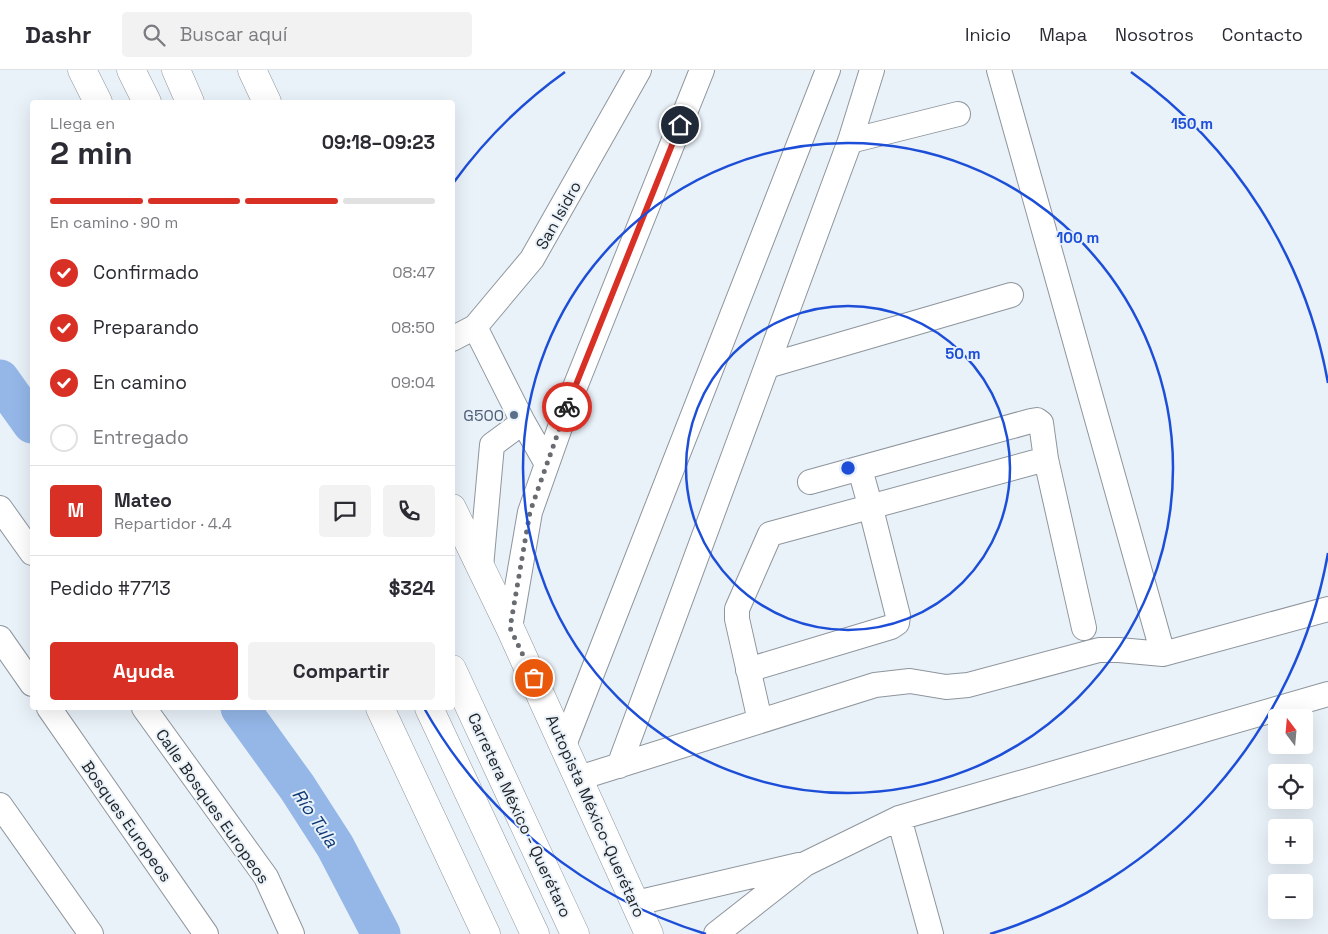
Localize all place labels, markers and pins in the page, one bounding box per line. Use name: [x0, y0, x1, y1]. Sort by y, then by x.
pin: [659, 104, 701, 146]
place label: G500: [463, 405, 504, 426]
marker: G500: [508, 409, 520, 421]
centre of rings: [839, 459, 857, 477]
pin: [513, 657, 555, 699]

